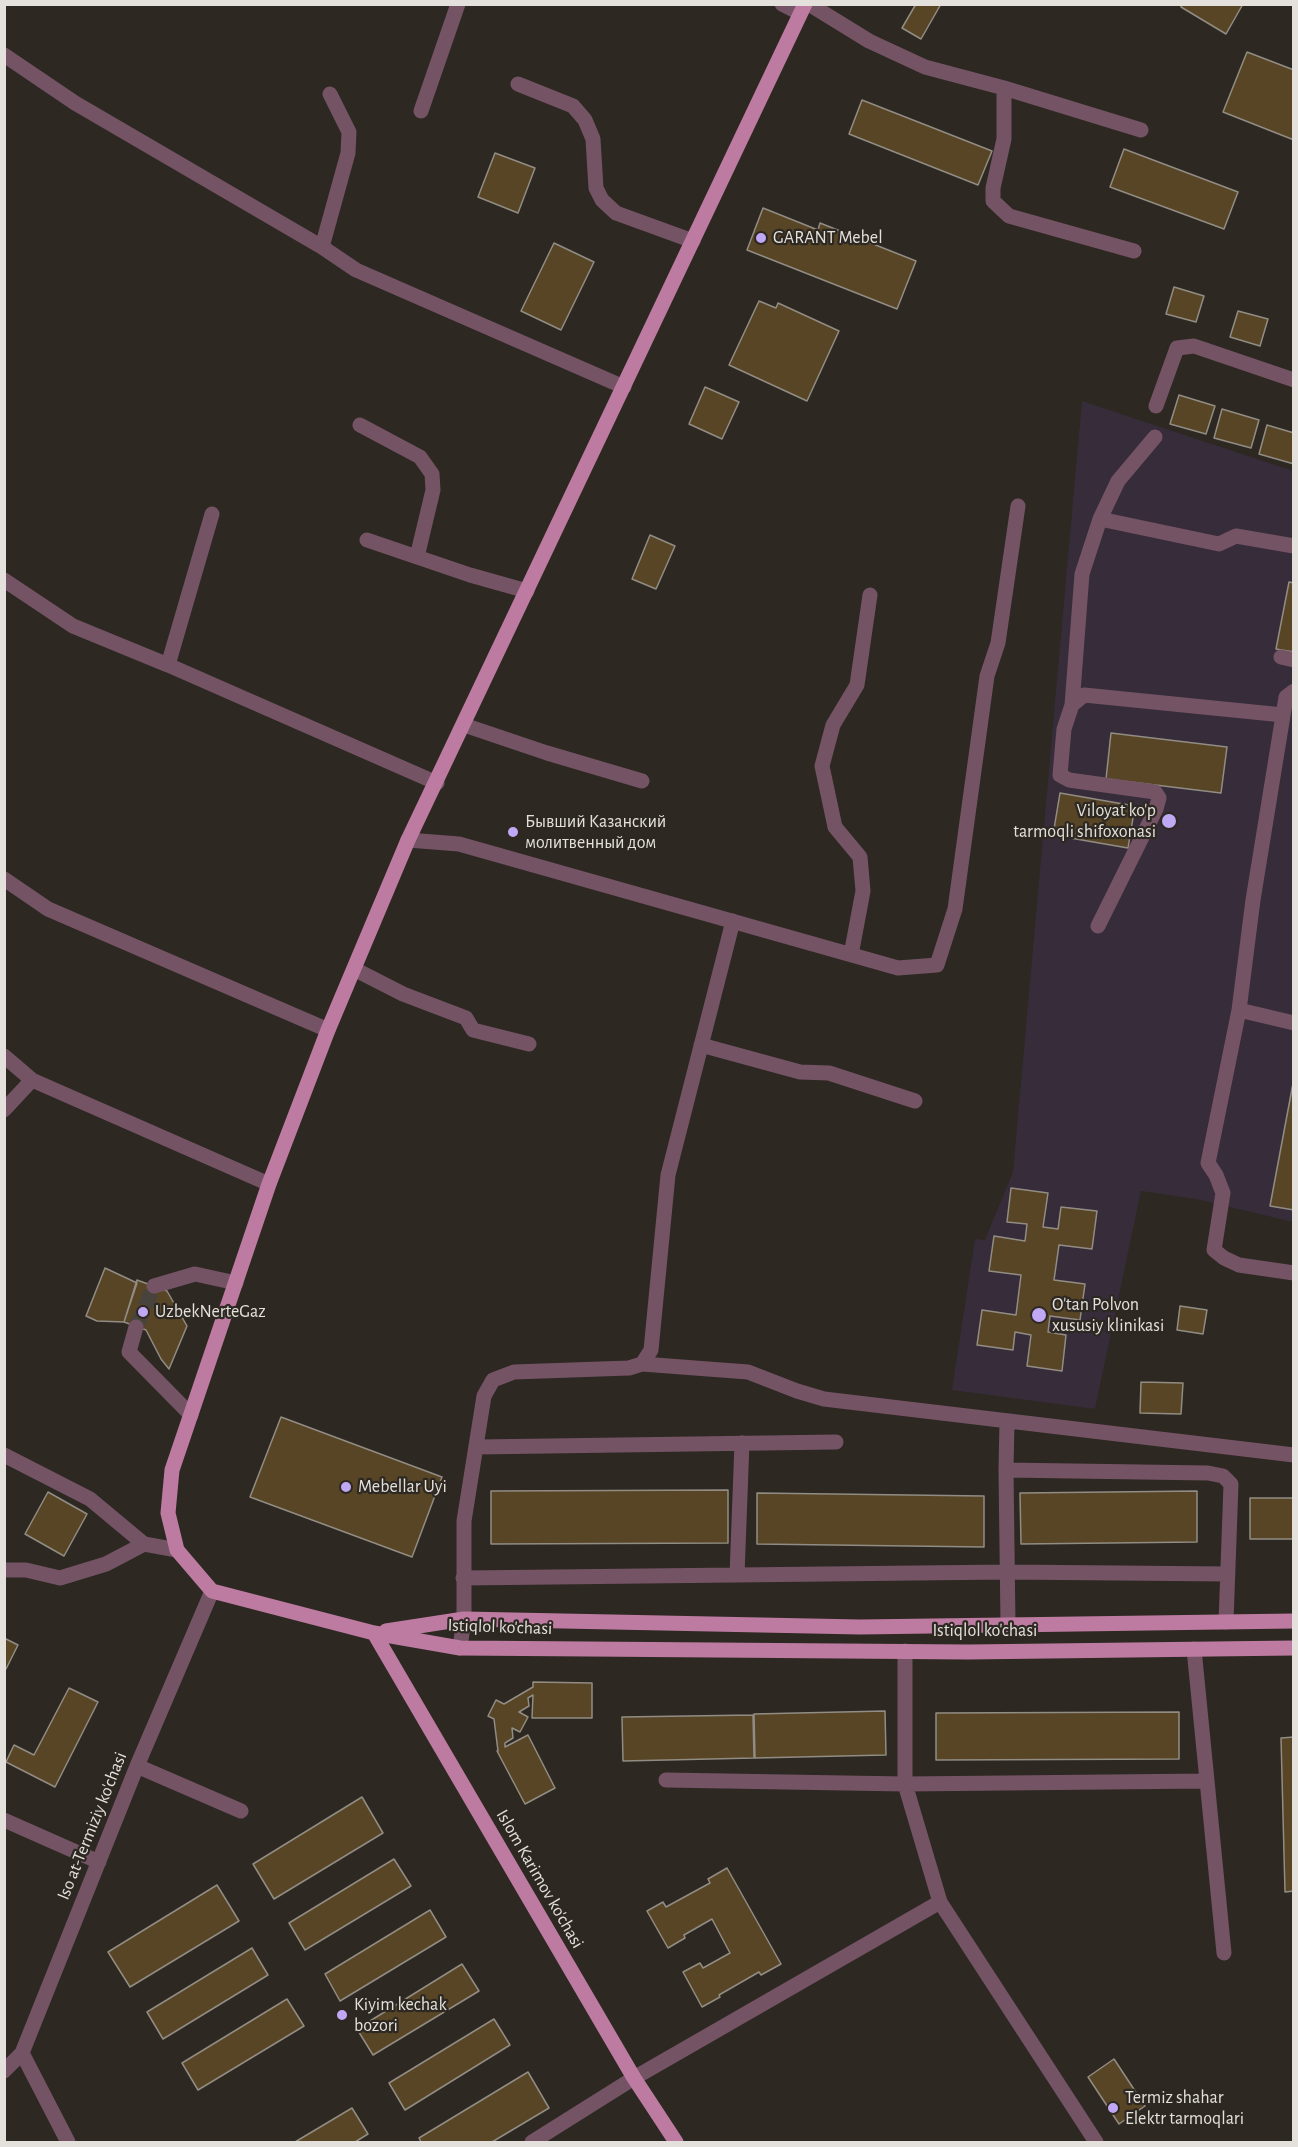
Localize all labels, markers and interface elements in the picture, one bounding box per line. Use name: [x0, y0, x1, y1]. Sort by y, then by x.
place label: GARANT Mebel: [773, 227, 883, 249]
marker: GARANT Mebel: [754, 231, 768, 245]
place label: Viloyat ko'p tarmoqli shifoxonasi: [1013, 800, 1156, 842]
place label: Бывший Казанский молитвенный дом: [525, 811, 666, 854]
marker: Viloyat ko'p tarmoqli shifoxonasi: [1160, 812, 1178, 830]
marker: Бывший Казанский молитвенный дом: [506, 825, 520, 839]
place label: O'tan Polvon xususiy klinikasi: [1052, 1294, 1164, 1336]
place label: UzbekNerteGaz: [155, 1301, 266, 1323]
marker: UzbekNerteGaz: [136, 1305, 150, 1319]
marker: O'tan Polvon xususiy klinikasi: [1030, 1306, 1048, 1324]
place label: Mebellar Uyi: [358, 1476, 447, 1498]
marker: Mebellar Uyi: [339, 1480, 353, 1494]
street label: Istiqlol ko'chasi: [447, 1614, 553, 1640]
street label: Istiqlol ko'chasi: [933, 1620, 1037, 1642]
street label: Iso at-Termiziy ko'chasi: [52, 1749, 132, 1903]
street label: Islom Karimov ko'chasi: [491, 1806, 589, 1952]
place label: Kiyim kechak bozori: [354, 1994, 447, 2036]
marker: Kiyim kechak bozori: [335, 2008, 349, 2022]
place label: Termiz shahar Elektr tarmoqlari: [1125, 2087, 1244, 2130]
marker: Termiz shahar Elektr tarmoqlari: [1106, 2101, 1120, 2115]

